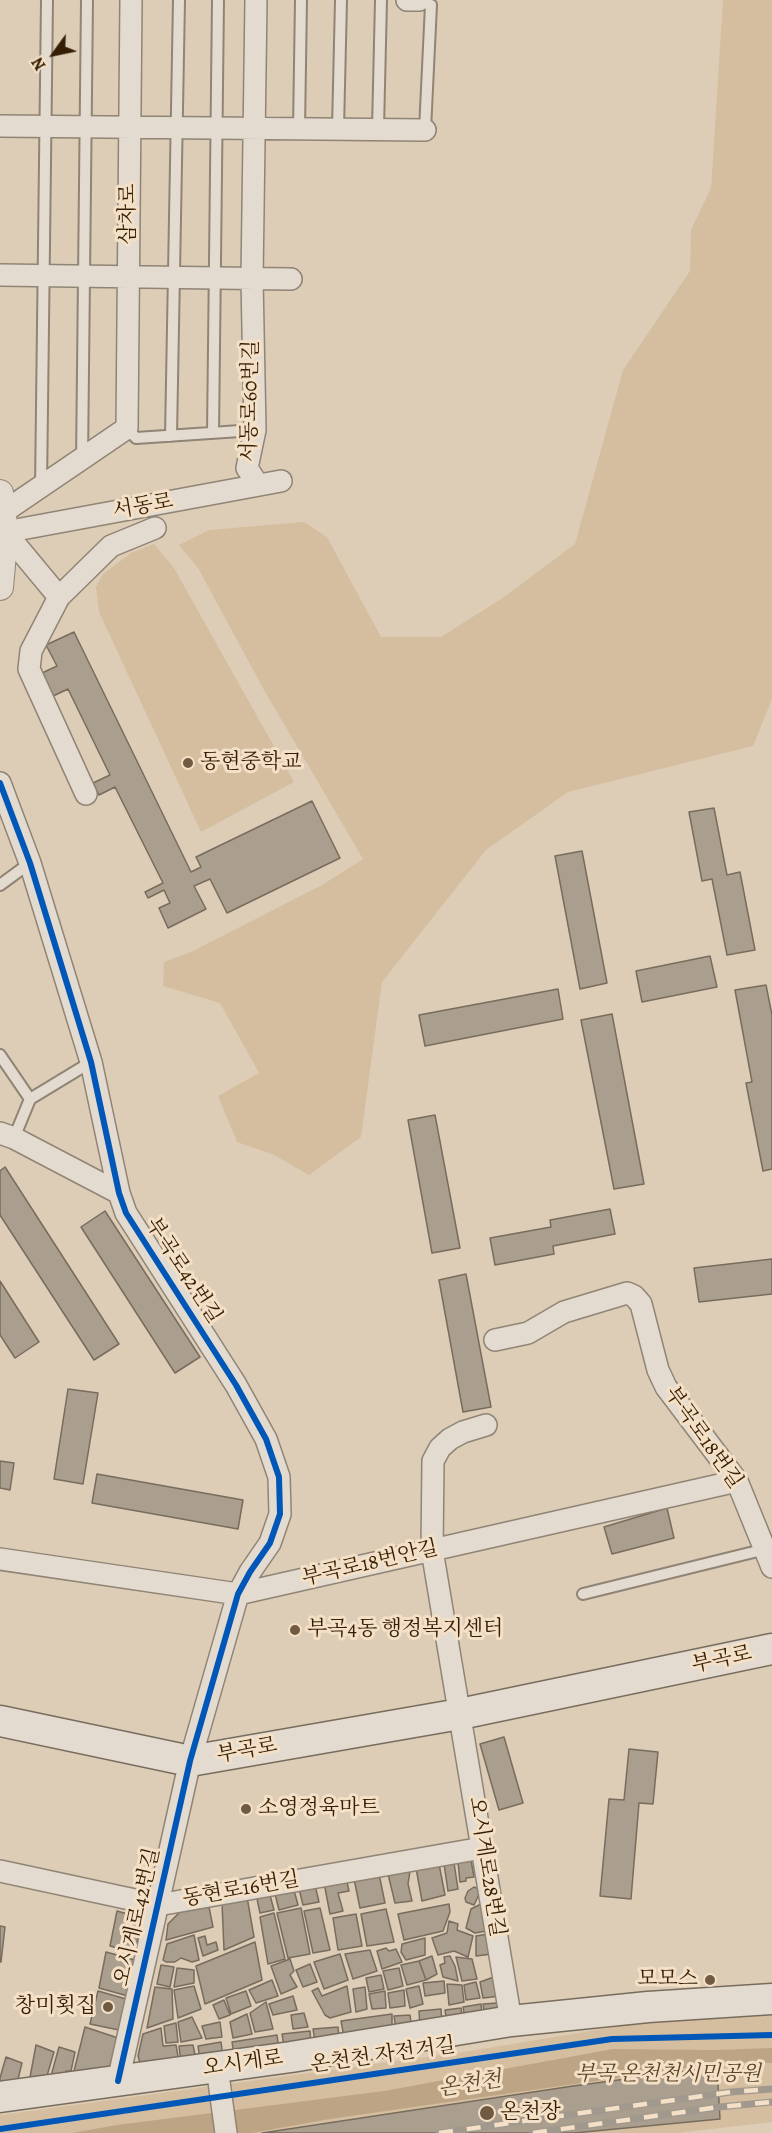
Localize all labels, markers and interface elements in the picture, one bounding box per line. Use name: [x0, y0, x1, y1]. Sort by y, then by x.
north arrow: [24, 24, 84, 84]
text: N: [27, 53, 51, 75]
street label: 삼차로: [116, 184, 142, 244]
street label: 서동로60번길: [237, 340, 265, 462]
street label: 서동로: [111, 489, 175, 525]
place label: 동현중학교: [200, 750, 301, 776]
marker: 동현중학교: [181, 756, 195, 770]
street label: 부곡로42번길: [140, 1213, 226, 1329]
street label: 부곡로18번길: [659, 1382, 747, 1494]
street label: 부곡로18번안길: [299, 1536, 441, 1592]
place label: 부곡4동 행정복지센터: [307, 1617, 503, 1643]
marker: 부곡4동 행정복지센터: [288, 1623, 302, 1637]
street label: 부곡로: [690, 1641, 754, 1679]
street label: 부곡로: [215, 1733, 279, 1769]
street label: 오시게로28번길: [462, 1795, 510, 1939]
place label: 소영정육마트: [258, 1796, 380, 1822]
marker: 소영정육마트: [239, 1802, 253, 1816]
street label: 오시게로42번길: [110, 1845, 166, 1989]
street label: 동현로16번길: [181, 1867, 301, 1913]
place label: 모모스: [637, 1967, 698, 1993]
marker: 모모스: [703, 1973, 717, 1987]
place label: 창미횟집: [15, 1994, 96, 2020]
marker: 창미횟집: [101, 2000, 115, 2014]
street label: 온천천 자전거길: [309, 2033, 457, 2079]
street label: 오시게로: [201, 2046, 285, 2082]
park label: 부곡 온천천시민공원: [575, 2062, 761, 2088]
water label: 온천천: [436, 2067, 504, 2103]
place label: 온천장: [500, 2100, 561, 2126]
marker: 온천장: [478, 2104, 496, 2122]

